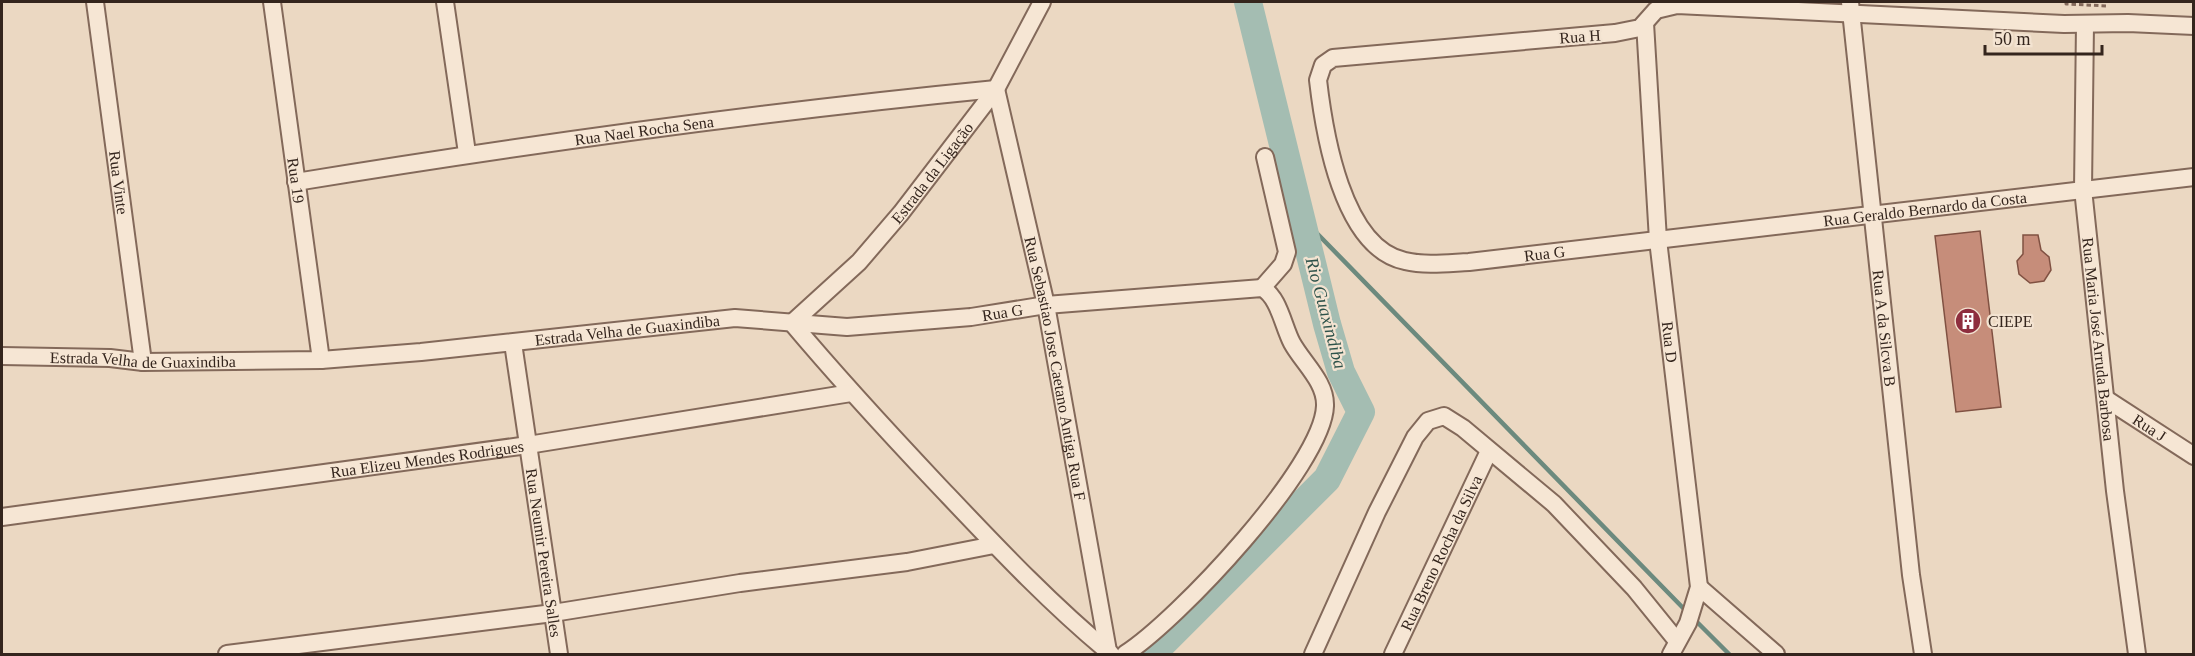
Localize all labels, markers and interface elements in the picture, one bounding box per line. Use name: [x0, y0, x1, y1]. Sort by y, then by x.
scale bar: [1985, 18, 2102, 56]
street label: Rua H: [1559, 27, 1602, 46]
text: 50 m: [1994, 29, 2031, 49]
street label: Rua Nael Rocha Sena: [574, 113, 715, 148]
street label: Estrada da Ligação: [888, 119, 976, 227]
street label: Rua Vinte: [106, 150, 131, 215]
street label: Rua 19: [284, 157, 307, 204]
street label: Rua Geraldo Bernardo da Costa: [1823, 189, 2028, 229]
street label: Rua Sebastiao Jose Caetano Antiga Rua F: [1021, 235, 1089, 502]
street label: Rua Maria José Arruda Barbosa: [2079, 237, 2118, 442]
street label: Rua G: [1523, 243, 1567, 264]
water label: Rio Guaxindiba: [1301, 254, 1350, 371]
street label: Rua A da Silcva B: [1870, 269, 1899, 387]
street label: Rua G: [981, 301, 1025, 324]
building icon: CIEPE: [1953, 306, 1983, 336]
street label: Estrada Velha de Guaxindiba: [534, 312, 721, 349]
place label: CIEPE: [1988, 313, 2032, 330]
street label: Rua D: [1659, 320, 1680, 363]
street label: Estrada Velha de Guaxindiba: [50, 349, 236, 371]
street label: Rua J: [2130, 411, 2169, 445]
street label: Rua Elizeu Mendes Rodrigues: [329, 438, 525, 481]
street label: Rua Neumir Pereira Salles: [523, 467, 564, 638]
street label: Rua Breno Rocha da Silva: [1397, 473, 1485, 633]

